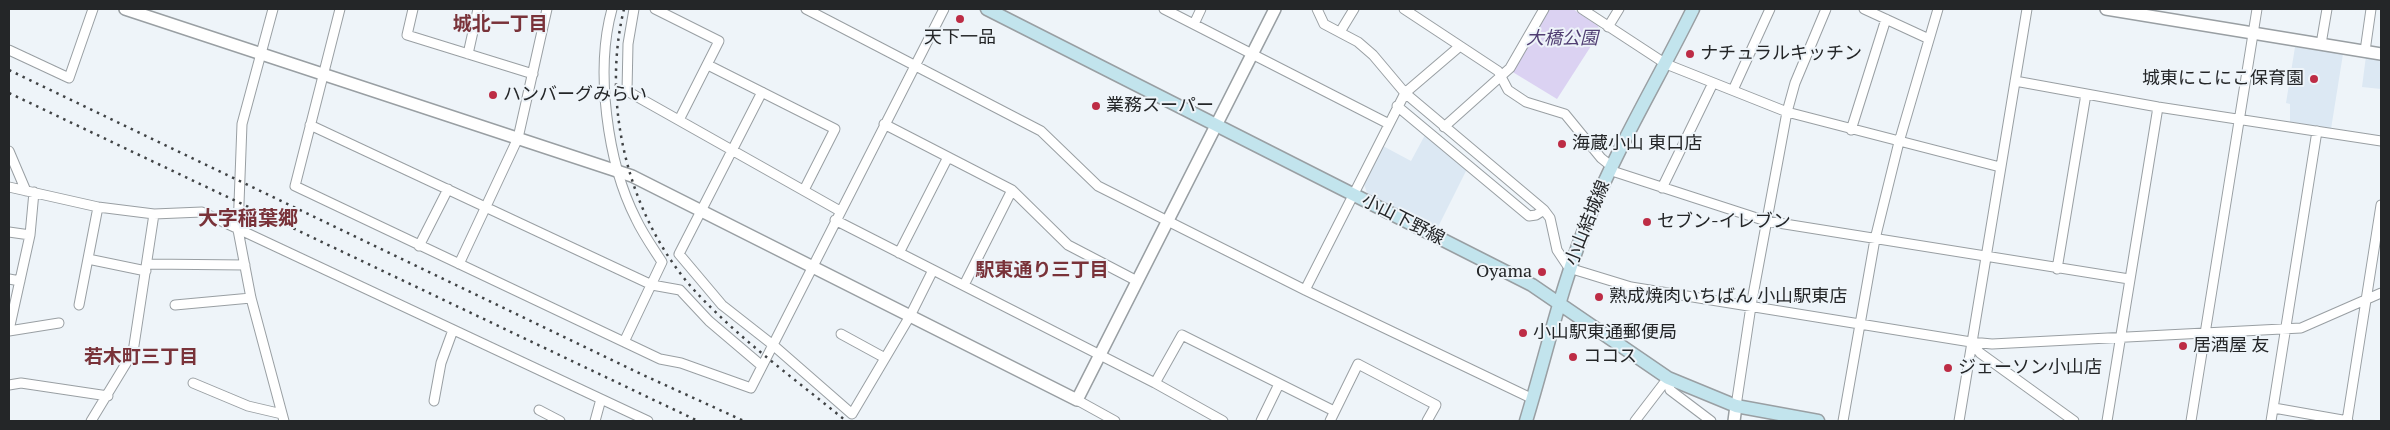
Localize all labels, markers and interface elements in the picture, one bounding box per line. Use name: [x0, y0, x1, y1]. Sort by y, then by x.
marker: 天下一品: [954, 13, 966, 25]
district label: 城北一丁目: [453, 14, 547, 36]
place label: 天下一品: [924, 27, 996, 49]
park label: 大橋公園: [1526, 28, 1598, 50]
place label: ナチュラルキッチン: [1700, 43, 1862, 65]
marker: ナチュラルキッチン: [1684, 48, 1696, 60]
place label: 城東にこにこ保育園: [2142, 68, 2304, 90]
marker: 城東にこにこ保育園: [2308, 73, 2320, 85]
place label: ハンバーグみらい: [503, 84, 647, 106]
marker: ハンバーグみらい: [487, 89, 499, 101]
place label: 業務スーパー: [1106, 95, 1214, 117]
marker: 業務スーパー: [1090, 100, 1102, 112]
place label: 海蔵小山 東口店: [1572, 133, 1702, 155]
marker: 海蔵小山 東口店: [1556, 138, 1568, 150]
street label: 小山結城線: [1561, 177, 1615, 269]
street label: 小山下野線: [1358, 190, 1448, 250]
district label: 大字稲葉郷: [198, 207, 298, 231]
place label: セブン-イレブン: [1657, 211, 1791, 233]
marker: セブン-イレブン: [1641, 216, 1653, 228]
district label: 駅東通り三丁目: [976, 260, 1108, 282]
place label: Oyama: [1476, 261, 1532, 283]
marker: Oyama: [1536, 266, 1548, 278]
place label: 熟成焼肉いちばん 小山駅東店: [1609, 286, 1847, 308]
marker: 熟成焼肉いちばん 小山駅東店: [1593, 291, 1605, 303]
place label: 小山駅東通郵便局: [1533, 322, 1677, 344]
marker: 小山駅東通郵便局: [1517, 327, 1529, 339]
place label: 居酒屋 友: [2193, 335, 2269, 357]
marker: 居酒屋 友: [2177, 340, 2189, 352]
place label: ココス: [1583, 346, 1637, 368]
district label: 若木町三丁目: [84, 347, 198, 369]
marker: ココス: [1567, 351, 1579, 363]
place label: ジェーソン小山店: [1958, 357, 2102, 379]
marker: ジェーソン小山店: [1942, 362, 1954, 374]

